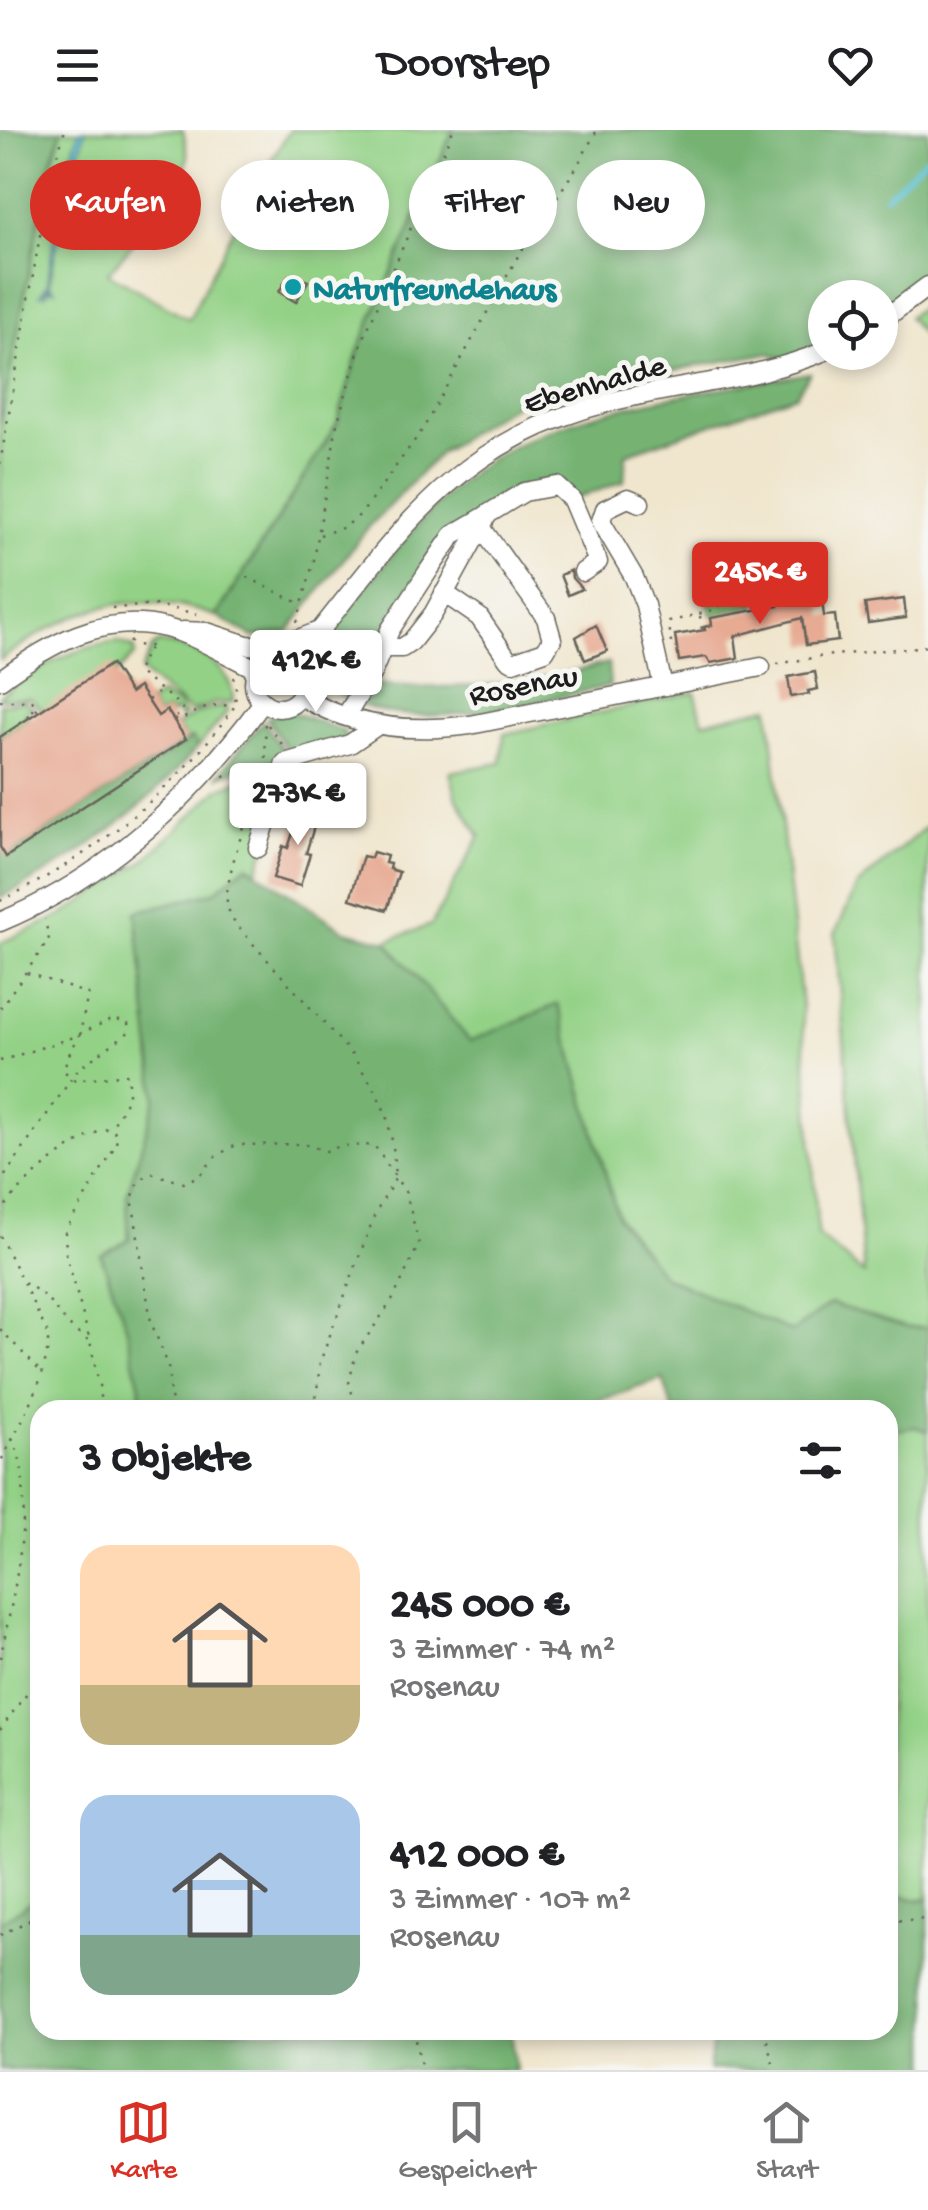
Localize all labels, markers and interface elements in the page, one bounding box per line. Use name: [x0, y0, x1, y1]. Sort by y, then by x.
icon: menu: [50, 38, 105, 93]
icon: heart: [823, 38, 878, 93]
text: Doorstep: [378, 39, 550, 92]
chip: Kaufen: [30, 160, 201, 250]
chip: Mieten: [221, 160, 389, 250]
chip: Filter: [409, 160, 557, 250]
chip: Neu: [577, 160, 705, 250]
place label: Naturfreundehaus: [313, 273, 558, 311]
marker: Naturfreundehaus: [282, 276, 304, 298]
map controls: [808, 280, 898, 370]
button: locate: [808, 280, 898, 370]
street label: Ebenhalde: [520, 348, 671, 425]
pin: 245K €: [679, 542, 841, 627]
text: 245K €: [714, 555, 806, 593]
pin: 412K €: [235, 630, 397, 715]
text: 412K €: [272, 643, 360, 681]
street label: Rosenau: [467, 659, 581, 717]
pin: 273K €: [217, 763, 379, 848]
text: 273K €: [251, 776, 345, 814]
icon: filters: [793, 1433, 848, 1488]
text: 3 Objekte: [80, 1436, 251, 1485]
text: 245 000 €: [390, 1583, 569, 1632]
icon: home: [160, 1585, 280, 1705]
text: 3 Zimmer · 74 m²: [390, 1632, 615, 1670]
text: Rosenau: [390, 1670, 500, 1708]
text: 412 000 €: [390, 1833, 564, 1882]
icon: home: [160, 1835, 280, 1955]
text: 3 Zimmer · 107 m²: [390, 1882, 631, 1920]
text: Rosenau: [390, 1920, 500, 1958]
tab: Karte: [110, 2095, 177, 2188]
tab: Gespeichert: [398, 2095, 535, 2188]
tab: Start: [756, 2095, 818, 2188]

